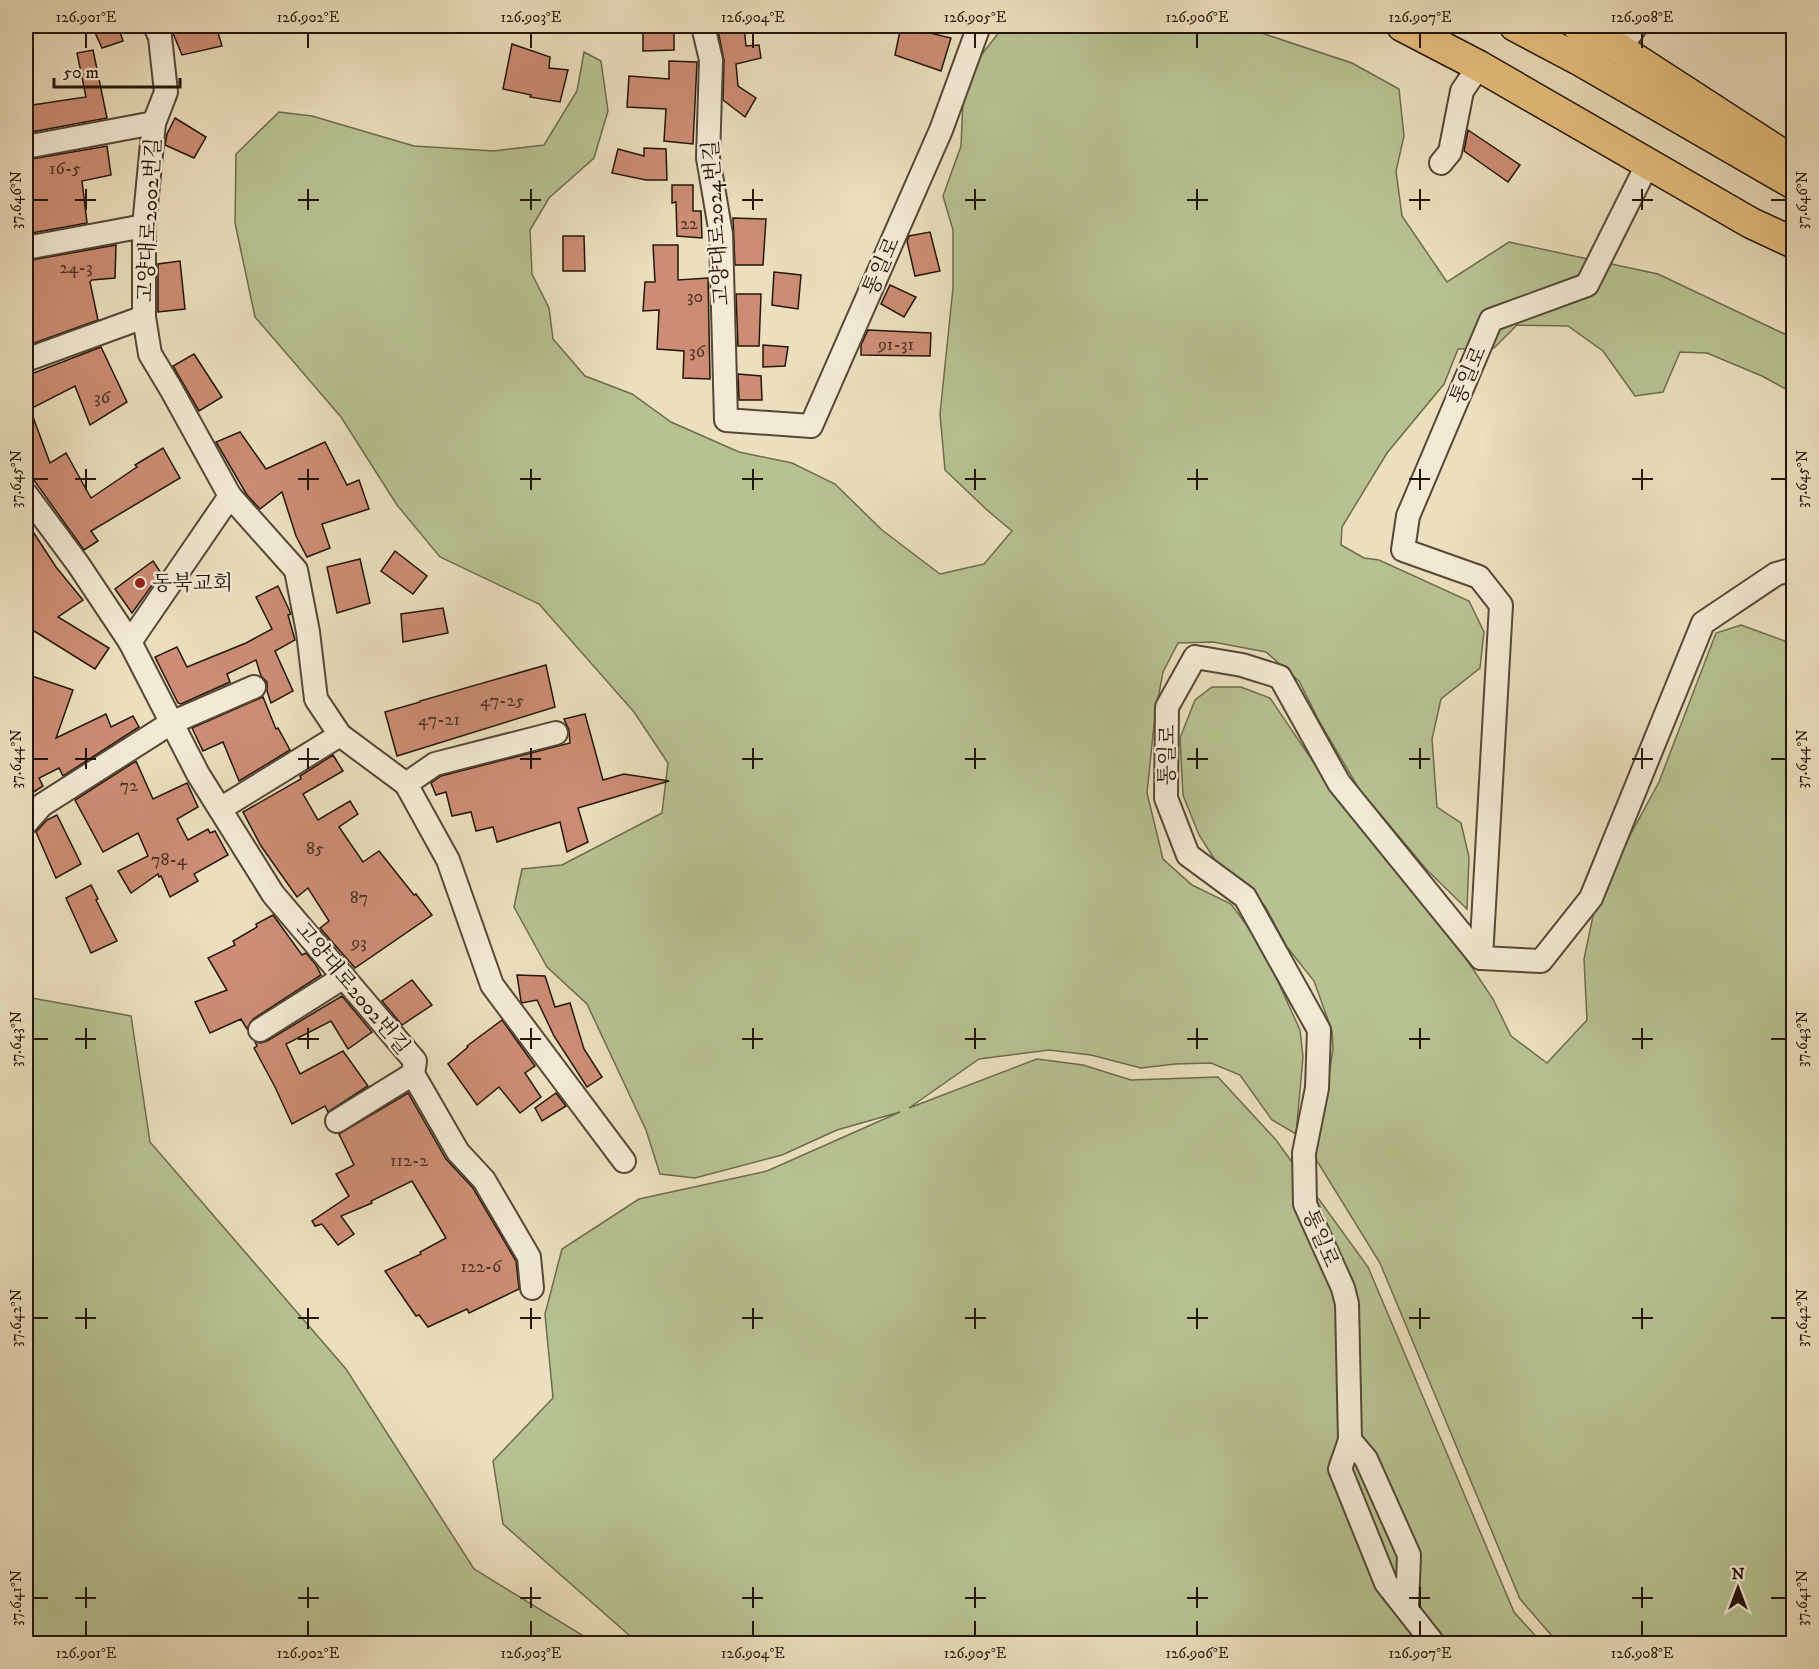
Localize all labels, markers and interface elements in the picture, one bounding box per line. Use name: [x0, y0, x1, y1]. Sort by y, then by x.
text: 126.901°E: [56, 8, 117, 27]
text: 126.902°E: [277, 8, 340, 27]
text: 126.903°E: [501, 8, 562, 27]
text: 126.904°E: [721, 8, 785, 27]
text: 126.905°E: [944, 8, 1007, 27]
text: 126.906°E: [1165, 8, 1229, 27]
text: 126.907°E: [1388, 8, 1452, 27]
text: 126.908°E: [1611, 8, 1674, 27]
scale bar: [54, 51, 180, 89]
text: 50 m: [63, 62, 99, 84]
street label: 고양대로2002번길: [133, 137, 167, 303]
street label: 고양대로2024번길: [698, 139, 736, 307]
house number: 16-5: [49, 158, 81, 180]
text: 37.646°N: [7, 171, 26, 229]
text: 37.646°N: [1793, 171, 1812, 229]
house number: 22: [680, 213, 698, 235]
street label: 통일로: [858, 233, 906, 299]
house number: 24-3: [59, 257, 93, 279]
house number: 30: [687, 286, 703, 308]
house number: 91-31: [877, 334, 914, 356]
house number: 36: [689, 341, 706, 363]
street label: 통일로: [1445, 342, 1493, 408]
house number: 36: [94, 387, 111, 409]
text: 37.645°N: [7, 450, 26, 508]
text: 37.645°N: [1793, 450, 1812, 508]
place label: 동북교회: [152, 571, 233, 597]
marker: 동북교회: [133, 576, 147, 590]
house number: 47-25: [480, 690, 524, 712]
house number: 47-21: [418, 709, 460, 731]
street label: 통일로: [1154, 724, 1182, 786]
text: 37.644°N: [7, 729, 26, 789]
text: 37.644°N: [1793, 729, 1812, 789]
house number: 72: [120, 775, 138, 797]
house number: 85: [306, 838, 324, 860]
house number: 78-4: [151, 849, 188, 871]
house number: 87: [350, 887, 368, 909]
street label: 고양대로2002번길: [289, 917, 415, 1060]
house number: 93: [350, 932, 367, 954]
text: 37.643°N: [7, 1011, 26, 1067]
text: 37.643°N: [1793, 1011, 1812, 1067]
house number: 112-2: [390, 1150, 428, 1172]
street label: 통일로: [1296, 1205, 1344, 1271]
house number: 122-6: [461, 1256, 502, 1278]
text: 37.642°N: [7, 1289, 26, 1347]
text: 37.642°N: [1793, 1289, 1812, 1347]
north arrow: [1708, 1558, 1768, 1618]
text: N: [1731, 1564, 1745, 1584]
text: 37.641°N: [7, 1570, 26, 1626]
text: 37.641°N: [1793, 1570, 1812, 1626]
text: 126.901°E: [56, 1644, 117, 1663]
text: 126.902°E: [277, 1644, 340, 1663]
text: 126.903°E: [501, 1644, 562, 1663]
text: 126.904°E: [721, 1644, 785, 1663]
text: 126.905°E: [944, 1644, 1007, 1663]
text: 126.906°E: [1165, 1644, 1229, 1663]
text: 126.907°E: [1388, 1644, 1452, 1663]
text: 126.908°E: [1611, 1644, 1674, 1663]

